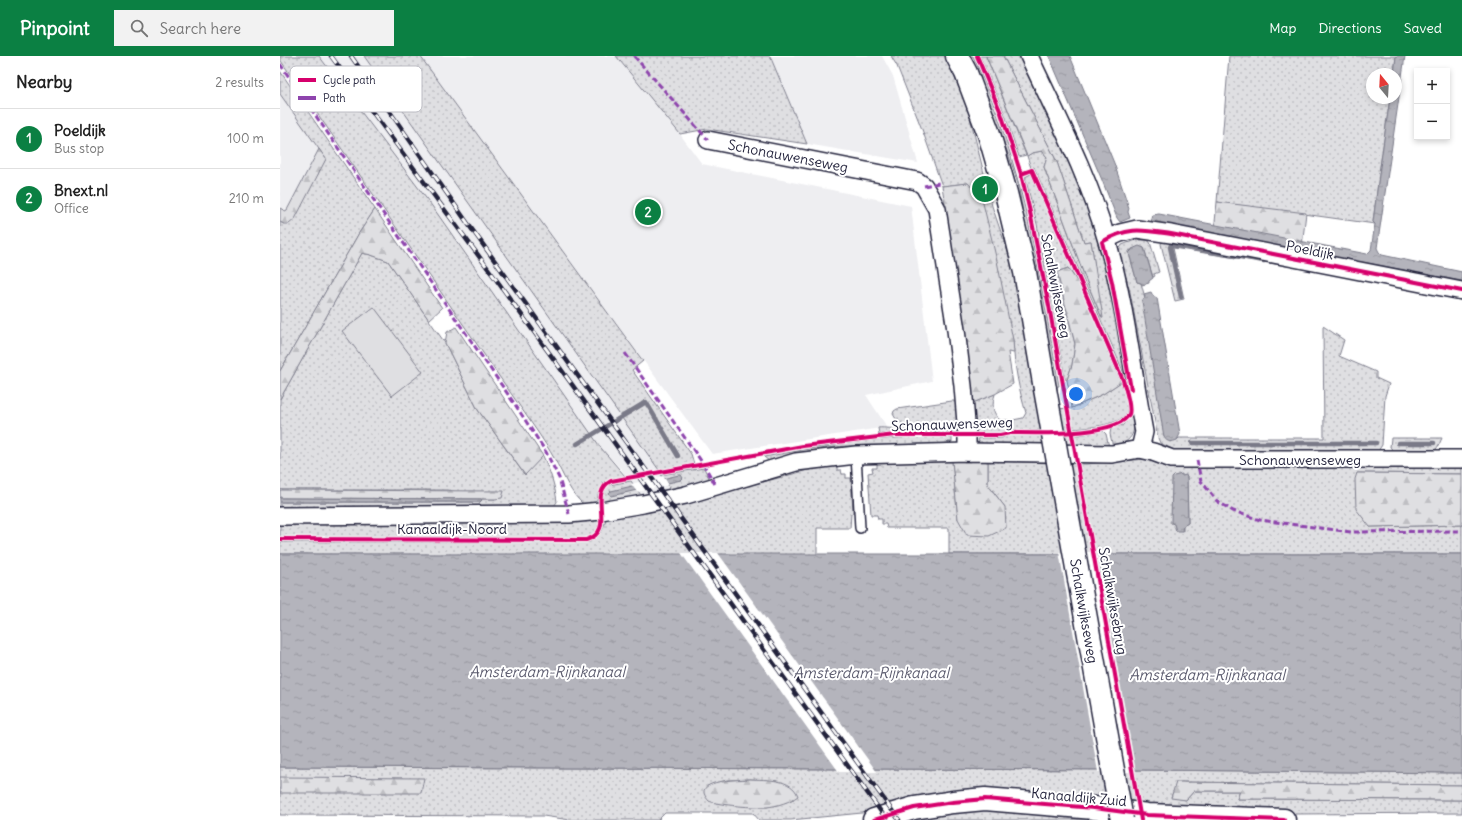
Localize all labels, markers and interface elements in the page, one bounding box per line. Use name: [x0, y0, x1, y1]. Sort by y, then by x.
search box: [114, 10, 394, 46]
text: Pinpoint: [20, 16, 90, 40]
icon: search: [128, 17, 150, 39]
text: Search here: [160, 19, 241, 38]
text: Map: [1269, 19, 1296, 37]
text: Directions: [1318, 19, 1382, 37]
text: Saved: [1404, 19, 1442, 37]
legend: [290, 66, 422, 112]
north arrow: [1366, 68, 1402, 104]
map controls: [1414, 68, 1450, 140]
button: +: [1414, 68, 1450, 104]
text: Nearby: [16, 71, 72, 93]
text: Cycle path: [323, 73, 376, 87]
text: 2 results: [215, 74, 264, 91]
text: Path: [323, 91, 346, 105]
button: −: [1414, 104, 1450, 140]
text: Poeldijk: [54, 121, 106, 140]
text: 1: [26, 130, 32, 147]
text: 100 m: [227, 130, 264, 147]
street label: Schonauwenseweg: [726, 136, 850, 176]
text: Bus stop: [54, 140, 104, 157]
pin: 1: [972, 174, 998, 204]
text: Bnext.nl: [54, 181, 108, 200]
text: 2: [25, 190, 33, 207]
text: 210 m: [229, 190, 264, 207]
pin: 2: [635, 197, 661, 227]
text: Office: [54, 200, 89, 217]
street label: Schalkwijkseweg: [1037, 232, 1075, 340]
street label: Poeldijk: [1285, 237, 1335, 263]
your location: [1066, 384, 1086, 404]
street label: Schonauwenseweg: [891, 413, 1013, 435]
street label: Schonauwenseweg: [1239, 451, 1361, 469]
street label: Kanaaldijk-Noord: [397, 520, 507, 538]
street label: Schalkwijksebrug: [1095, 546, 1131, 656]
street label: Schalkwijkseweg: [1066, 557, 1102, 665]
water label: Amsterdam-Rijnkanaal: [469, 662, 627, 681]
water label: Amsterdam-Rijnkanaal: [793, 663, 951, 682]
water label: Amsterdam-Rijnkanaal: [1129, 665, 1287, 684]
street label: Kanaaldijk Zuid: [1030, 784, 1128, 810]

